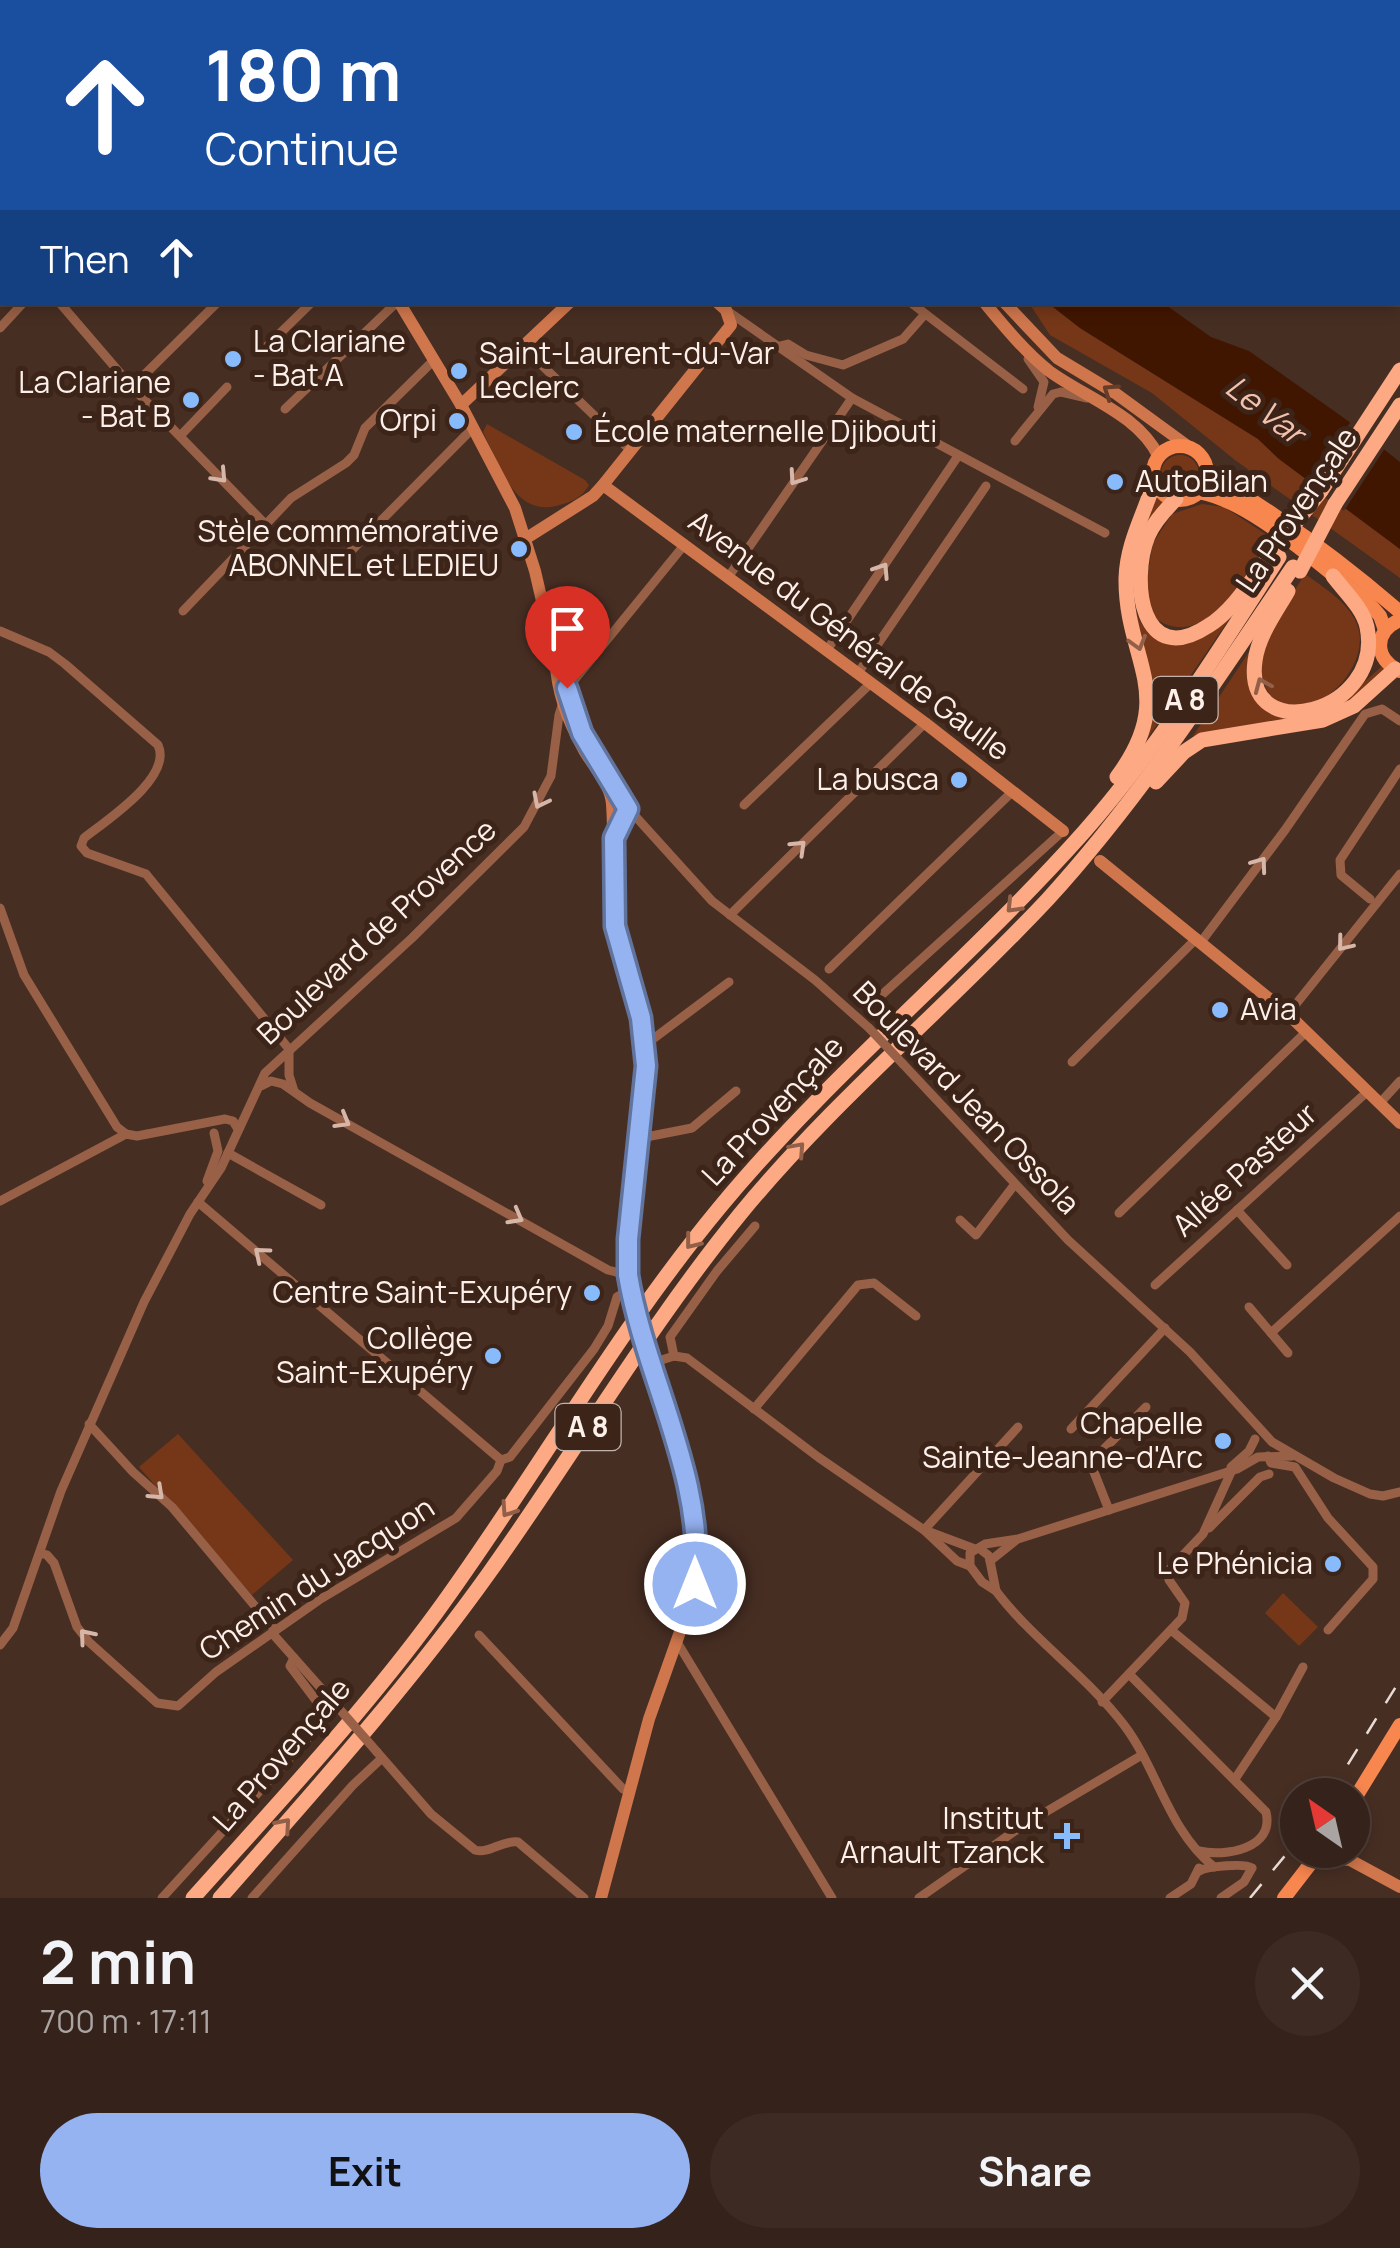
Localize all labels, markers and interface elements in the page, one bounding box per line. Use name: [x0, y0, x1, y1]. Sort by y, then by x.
text: 180 m: [205, 26, 402, 122]
icon: ahead: [40, 40, 170, 170]
text: Continue: [205, 117, 399, 179]
icon: ahead: [149, 230, 204, 285]
text: Then: [40, 232, 129, 284]
place label: La Clariane - Bat A: [253, 320, 406, 395]
place label: Saint-Laurent-du-Var Leclerc: [479, 332, 775, 407]
marker: La Clariane - Bat A: [222, 348, 244, 370]
marker: Saint-Laurent-du-Var Leclerc: [448, 360, 470, 382]
place label: La Clariane - Bat B: [18, 361, 171, 436]
water label: Le Var: [1217, 365, 1318, 457]
one-way arrow: [1103, 385, 1122, 403]
marker: La Clariane - Bat B: [180, 389, 202, 411]
place label: Orpi: [380, 399, 437, 440]
marker: Orpi: [446, 410, 468, 432]
place label: École maternelle Djibouti: [594, 410, 937, 451]
street label: La Provençale: [1225, 419, 1366, 600]
marker: École maternelle Djibouti: [563, 421, 585, 443]
place label: AutoBilan: [1135, 460, 1268, 501]
one-way arrow: [208, 465, 226, 483]
one-way arrow: [790, 466, 808, 485]
marker: AutoBilan: [1104, 471, 1126, 493]
street label: Avenue du Général de Gaulle: [681, 500, 1019, 769]
place label: Stèle commémorative ABONNEL et LEDIEU: [197, 510, 499, 585]
marker: Stèle commémorative ABONNEL et LEDIEU: [508, 538, 530, 560]
one-way arrow: [870, 562, 889, 580]
pin: [525, 586, 610, 689]
icon: arrive: [540, 601, 595, 656]
one-way arrow: [1126, 634, 1147, 651]
road number: A 8: [1152, 677, 1218, 723]
one-way arrow: [1253, 677, 1274, 694]
place label: La busca: [817, 758, 939, 799]
marker: La busca: [948, 769, 970, 791]
one-way arrow: [533, 790, 552, 808]
street label: Boulevard de Provence: [247, 809, 505, 1053]
one-way arrow: [787, 841, 806, 859]
one-way arrow: [1249, 857, 1266, 875]
one-way arrow: [1007, 895, 1025, 913]
one-way arrow: [1338, 933, 1356, 951]
street label: Boulevard Jean Ossola: [845, 971, 1089, 1222]
place label: Avia: [1240, 988, 1297, 1029]
marker: Avia: [1209, 999, 1231, 1021]
street label: La Provençale: [692, 1026, 852, 1194]
street label: Allée Pasteur: [1163, 1093, 1325, 1245]
one-way arrow: [332, 1109, 350, 1129]
one-way arrow: [786, 1142, 804, 1161]
one-way arrow: [505, 1205, 523, 1225]
one-way arrow: [687, 1231, 704, 1249]
one-way arrow: [254, 1248, 272, 1266]
place label: Centre Saint-Exupéry: [272, 1271, 572, 1312]
marker: Centre Saint-Exupéry: [581, 1282, 603, 1304]
place label: Collège Saint-Exupéry: [276, 1317, 473, 1392]
marker: Collège Saint-Exupéry: [482, 1345, 504, 1367]
place label: Chapelle Sainte-Jeanne-d'Arc: [922, 1402, 1203, 1477]
road number: A 8: [556, 1404, 620, 1450]
marker: Chapelle Sainte-Jeanne-d'Arc: [1212, 1430, 1234, 1452]
one-way arrow: [145, 1481, 164, 1499]
street label: Chemin du Jacquon: [191, 1486, 442, 1669]
one-way arrow: [502, 1498, 520, 1517]
position arrow: [643, 1532, 747, 1636]
place label: Le Phénicia: [1156, 1542, 1313, 1583]
marker: Le Phénicia: [1322, 1553, 1344, 1575]
one-way arrow: [80, 1629, 98, 1647]
street label: La Provençale: [203, 1669, 359, 1840]
north arrow: [1280, 1778, 1370, 1868]
map controls: [1280, 1778, 1370, 1868]
place label: Institut Arnault Tzanck: [840, 1797, 1045, 1872]
one-way arrow: [273, 1818, 291, 1837]
marker: Institut Arnault Tzanck: [1054, 1823, 1080, 1849]
text: 2 min: [40, 1920, 196, 2002]
button: close: [1255, 1931, 1360, 2036]
text: 700 m · 17:11: [40, 1999, 212, 2043]
button: Exit: [40, 2113, 690, 2228]
button: Share: [710, 2113, 1360, 2228]

